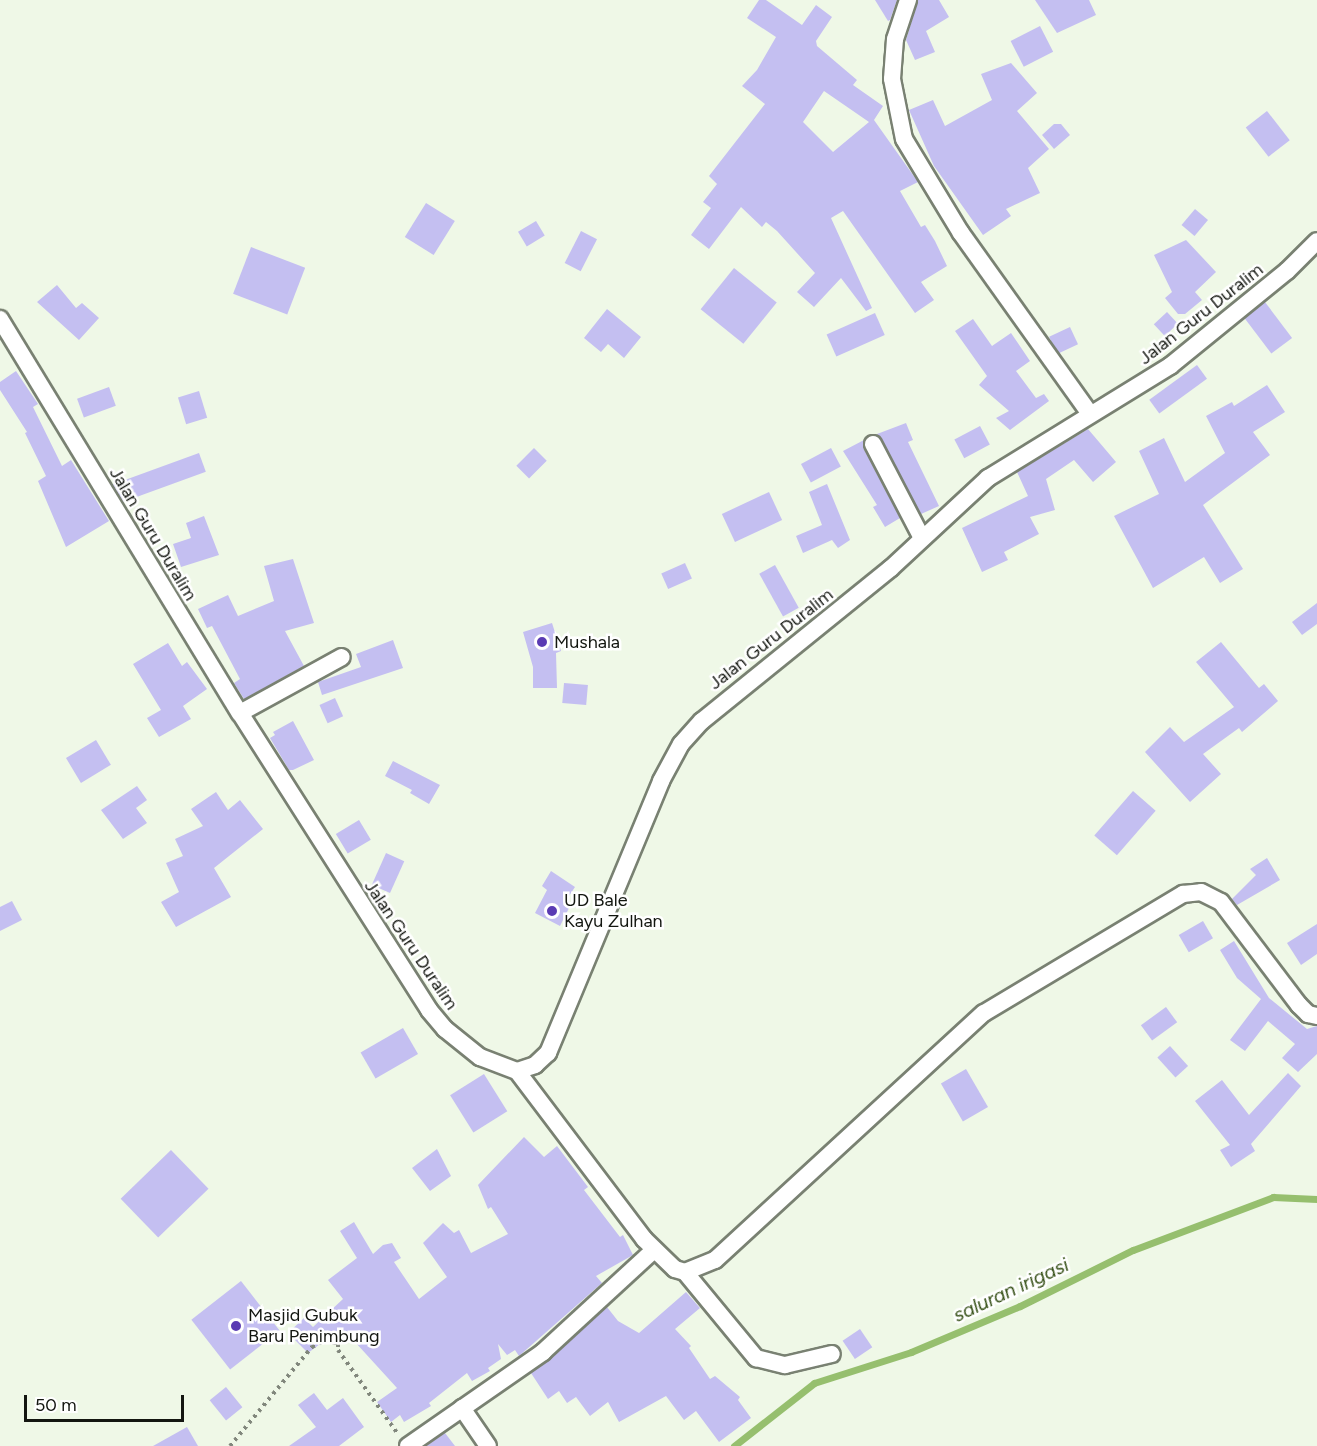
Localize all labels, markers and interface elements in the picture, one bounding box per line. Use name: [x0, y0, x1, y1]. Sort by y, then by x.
street label: Jalan Guru Duralim: [1135, 259, 1267, 369]
street label: Jalan Guru Duralim: [105, 463, 201, 605]
street label: Jalan Guru Duralim: [705, 584, 837, 694]
place label: Mushala: [554, 631, 620, 653]
marker: Mushala: [535, 635, 549, 649]
street label: Jalan Guru Duralim: [360, 876, 462, 1014]
place label: UD Bale Kayu Zulhan: [564, 890, 663, 932]
marker: UD Bale Kayu Zulhan: [545, 904, 559, 918]
water label: saluran irigasi: [949, 1253, 1073, 1327]
place label: Masjid Gubuk Baru Penimbung: [248, 1305, 380, 1348]
marker: Masjid Gubuk Baru Penimbung: [229, 1319, 243, 1333]
scale bar: [27, 1383, 188, 1421]
text: 50 m: [35, 1394, 77, 1416]

